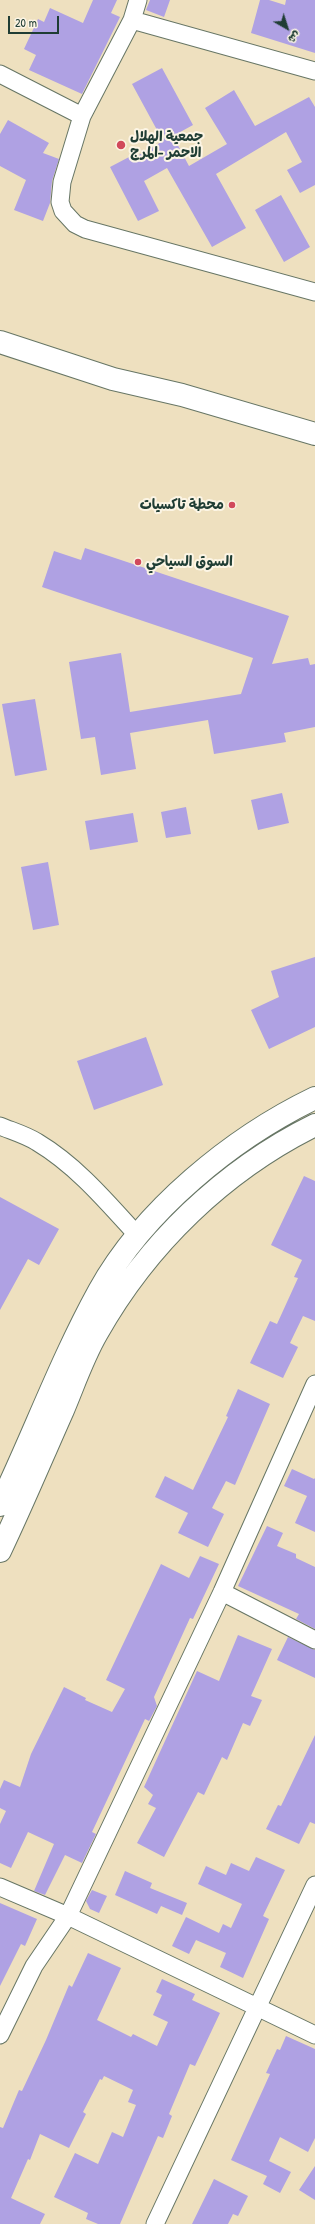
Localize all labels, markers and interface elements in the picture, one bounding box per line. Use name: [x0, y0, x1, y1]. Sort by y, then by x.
scale bar: [10, 8, 61, 34]
north arrow: [267, 8, 307, 48]
text: 20 m: [15, 14, 37, 31]
text: ش: [285, 28, 304, 47]
place label: جمعية الهلال الاحمر -المرج: [130, 129, 203, 162]
marker: جمعية الهلال الاحمر -المرج: [115, 139, 127, 151]
place label: محطة تاكسيات: [140, 497, 224, 513]
marker: محطة تاكسيات: [227, 500, 237, 510]
place label: السوق السياحي: [146, 554, 233, 570]
marker: السوق السياحي: [133, 557, 143, 567]

